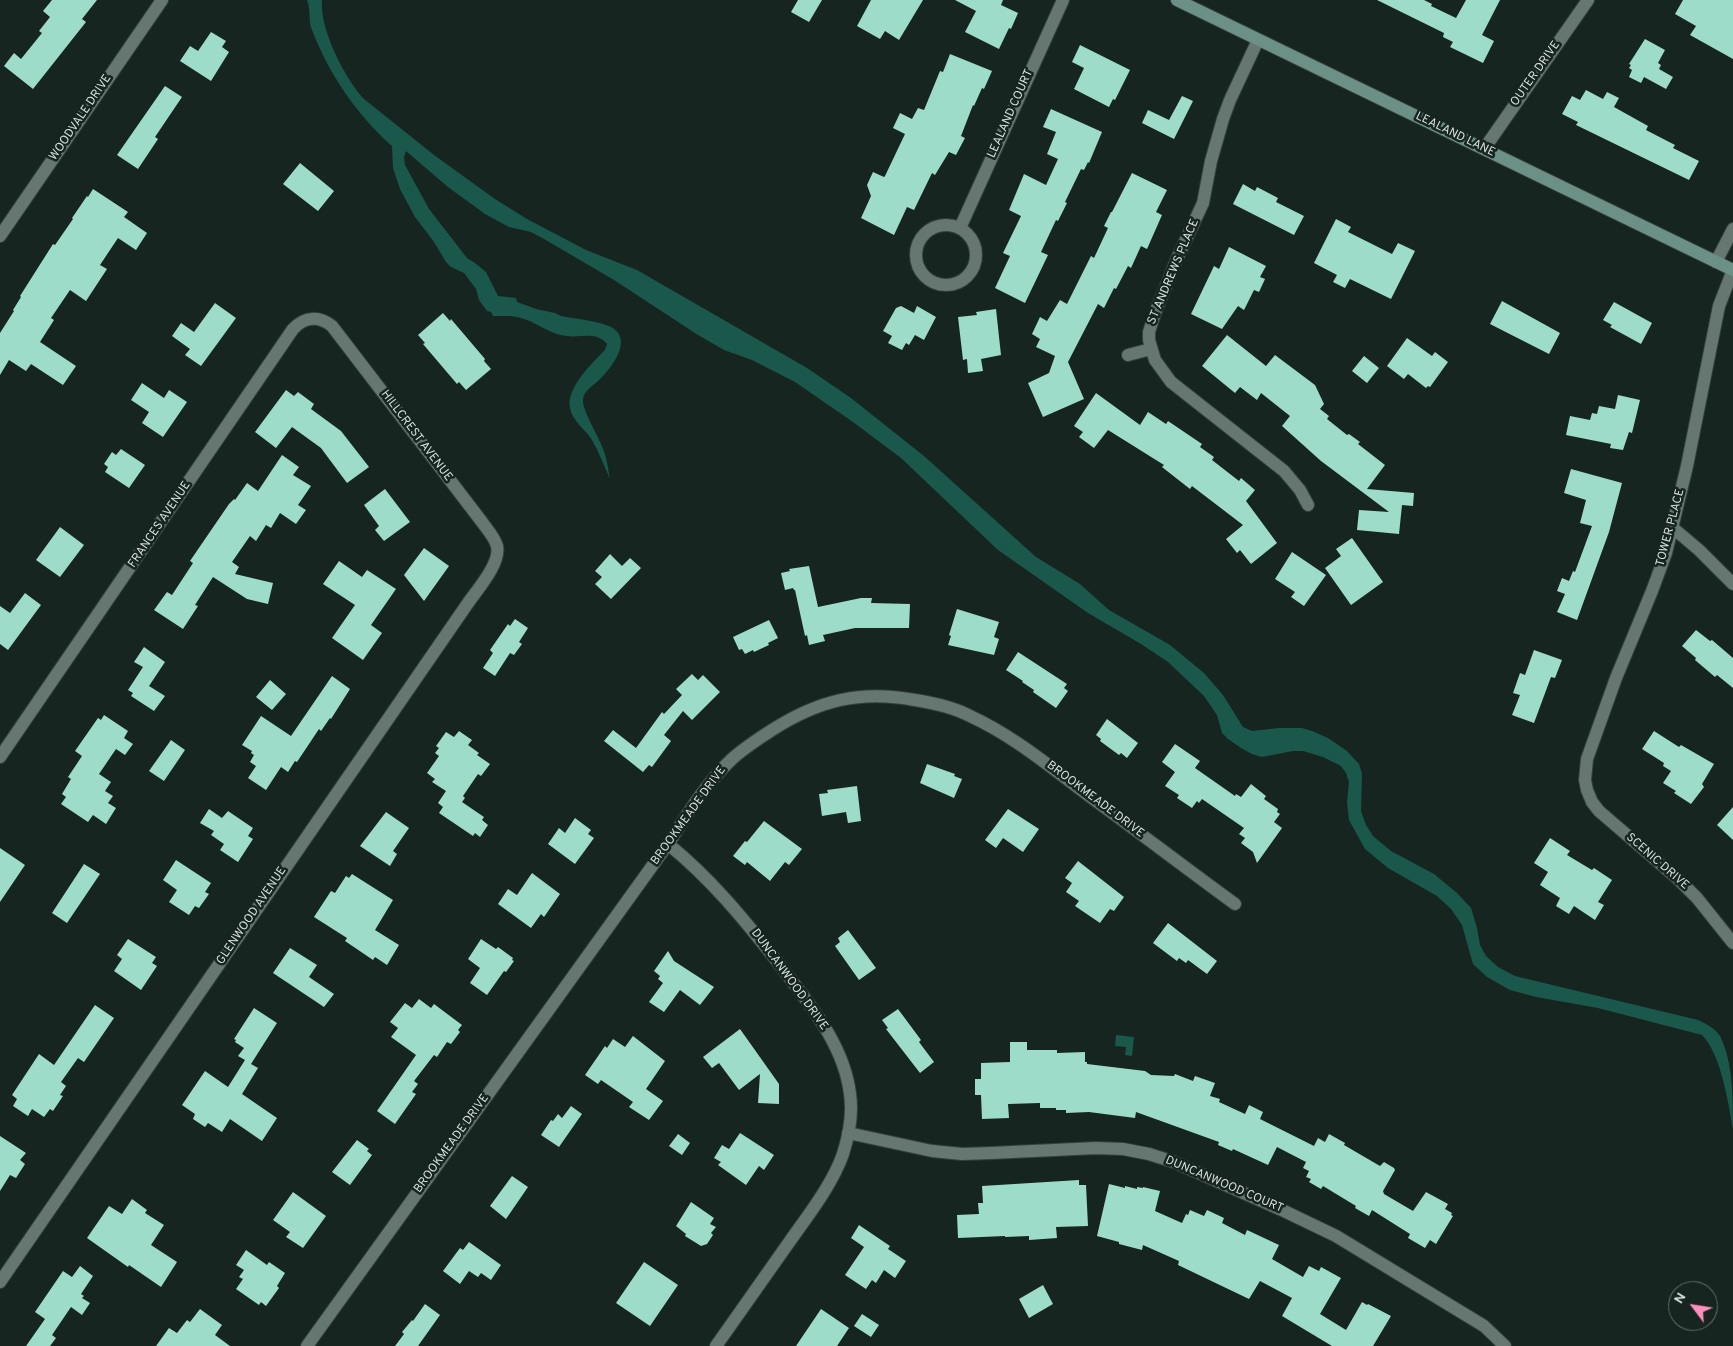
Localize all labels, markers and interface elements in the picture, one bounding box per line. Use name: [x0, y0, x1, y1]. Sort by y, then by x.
street label: OUTER DRIVE: [1508, 39, 1564, 109]
street label: LEALAND COURT: [985, 67, 1037, 161]
street label: WOODVALE DRIVE: [47, 72, 115, 164]
street label: LEALAND LANE: [1413, 110, 1497, 160]
street label: ST ANDREWS PLACE: [1145, 217, 1203, 327]
street label: HILLCREST AVENUE: [377, 388, 455, 484]
street label: FRANCES AVENUE: [126, 479, 194, 571]
street label: TOWER PLACE: [1654, 488, 1688, 568]
street label: BROOKMEADE DRIVE: [1043, 759, 1147, 841]
street label: BROOKMEADE DRIVE: [648, 764, 730, 868]
street label: SCENIC DRIVE: [1623, 831, 1691, 893]
street label: GLENWOOD AVENUE: [214, 864, 290, 968]
street label: DUNCANWOOD DRIVE: [747, 927, 831, 1033]
street label: BROOKMEADE DRIVE: [411, 1092, 493, 1196]
street label: DUNCANWOOD COURT: [1163, 1154, 1285, 1216]
north arrow: [1668, 1281, 1718, 1331]
text: N: [1671, 1290, 1690, 1307]

